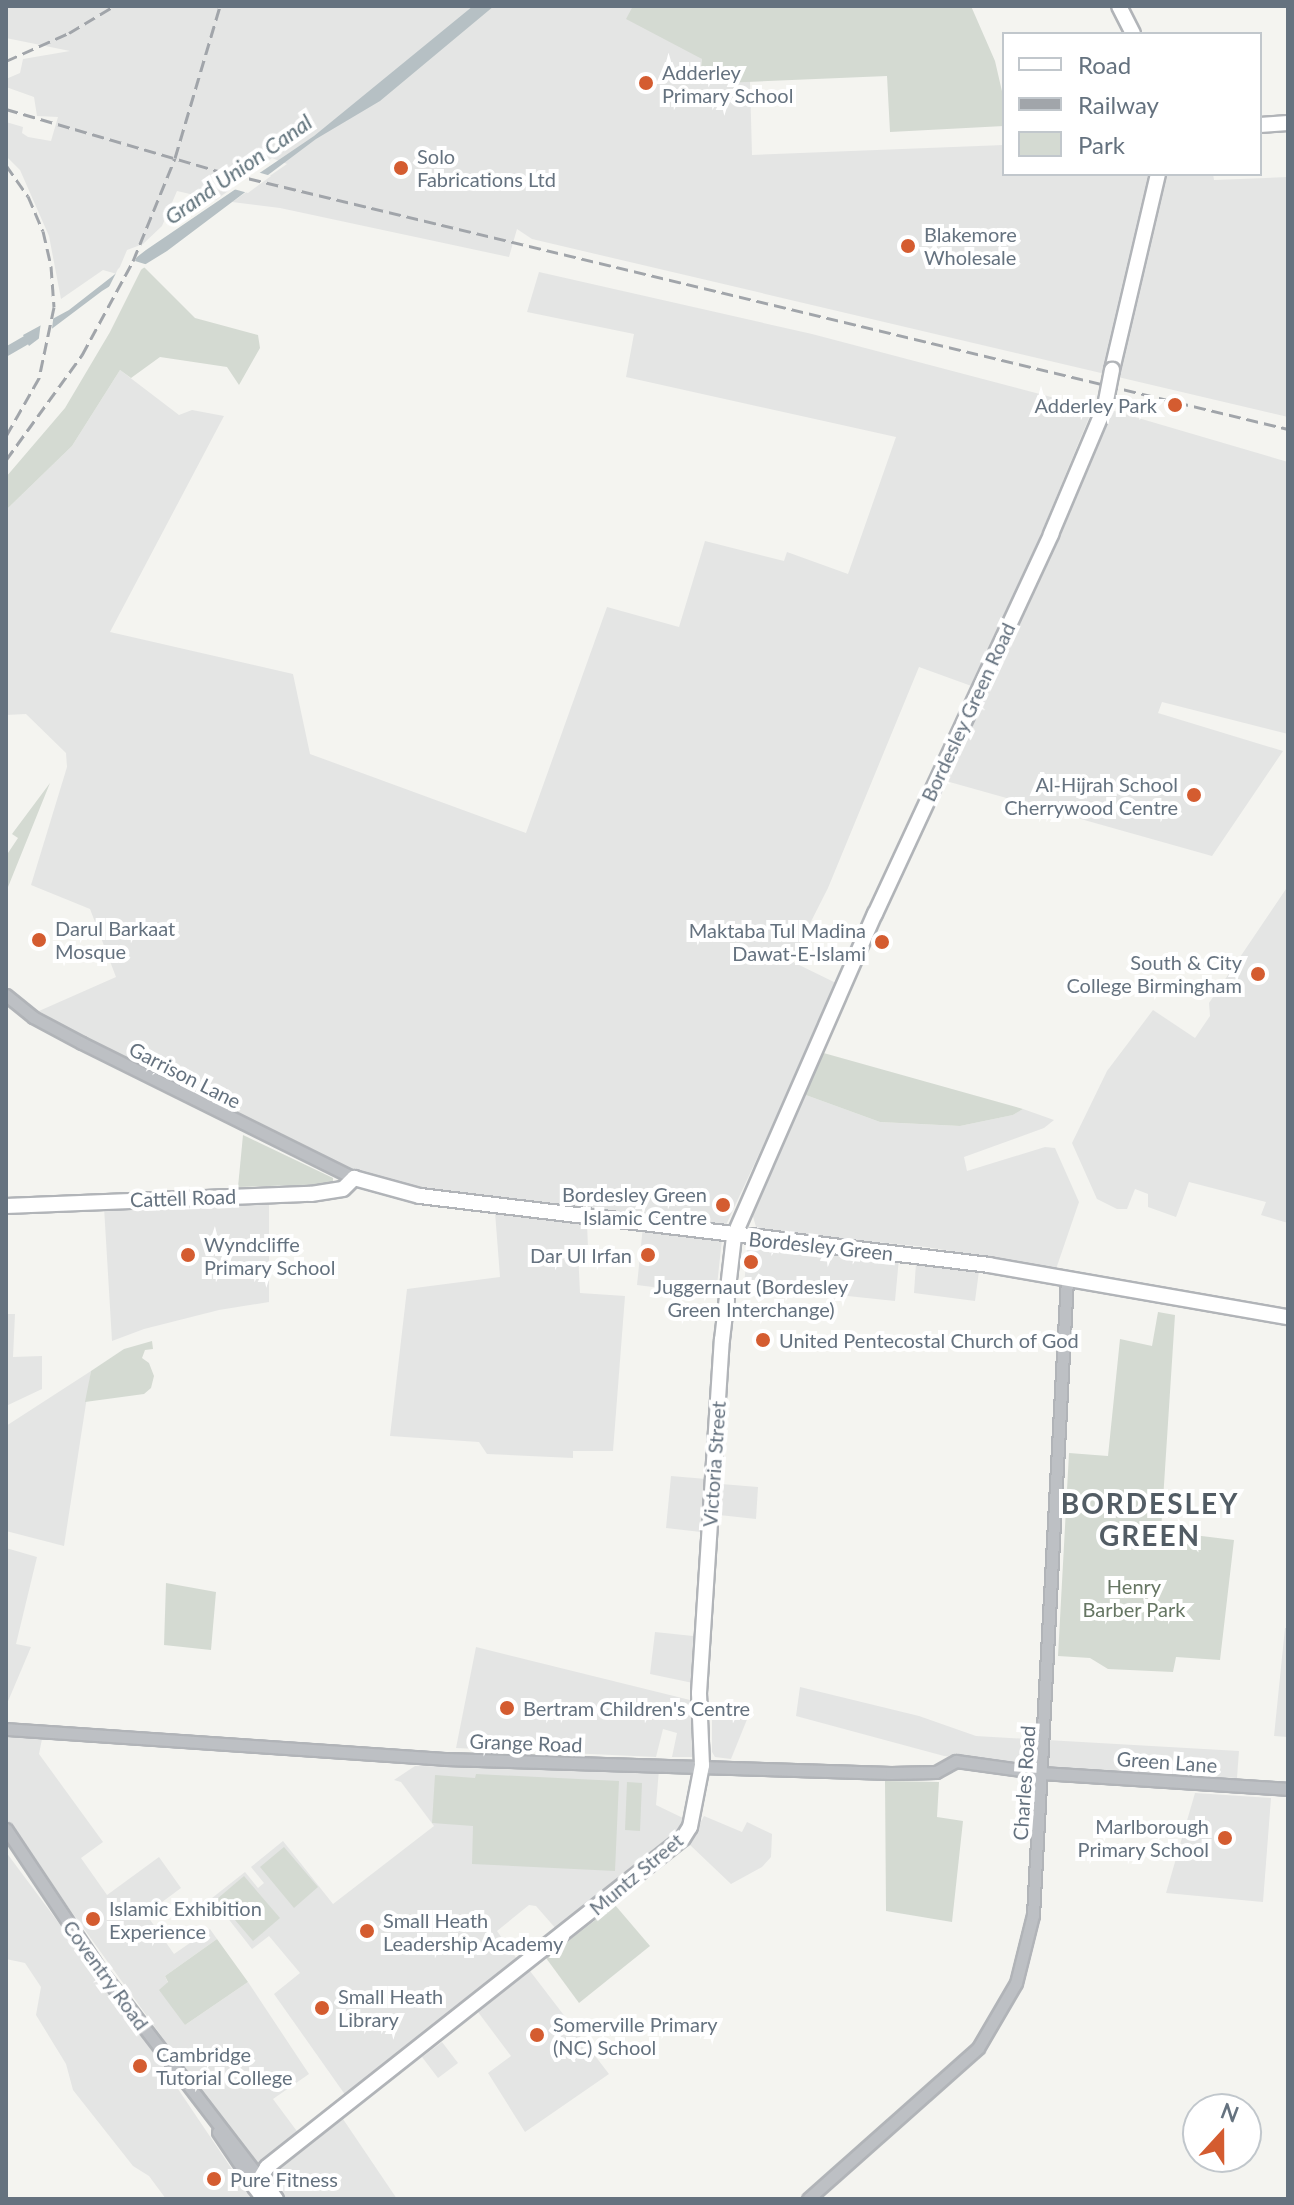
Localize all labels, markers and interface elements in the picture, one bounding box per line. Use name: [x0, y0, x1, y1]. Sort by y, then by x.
legend: [1002, 32, 1262, 176]
text: Road: [1078, 50, 1131, 79]
place label: Adderley Primary School: [662, 60, 794, 107]
marker: Adderley Primary School: [637, 74, 655, 92]
text: Railway: [1078, 90, 1159, 119]
water label: Grand Union Canal: [159, 108, 317, 230]
text: Park: [1078, 130, 1125, 159]
place label: Solo Fabrications Ltd: [417, 144, 556, 191]
marker: Solo Fabrications Ltd: [392, 159, 410, 177]
place label: Blakemore Wholesale: [924, 222, 1017, 269]
marker: Blakemore Wholesale: [899, 237, 917, 255]
place label: Adderley Park: [1034, 393, 1157, 417]
marker: Adderley Park: [1164, 394, 1186, 416]
street label: Bordesley Green Road: [916, 619, 1020, 805]
place label: Al-Hijrah School Cherrywood Centre: [1004, 772, 1178, 819]
marker: Al-Hijrah School Cherrywood Centre: [1185, 786, 1203, 804]
place label: Darul Barkaat Mosque: [55, 916, 175, 963]
place label: Maktaba Tul Madina Dawat-E-Islami: [688, 918, 866, 965]
marker: Darul Barkaat Mosque: [30, 931, 48, 949]
marker: Maktaba Tul Madina Dawat-E-Islami: [873, 933, 891, 951]
place label: South & City College Birmingham: [1066, 950, 1242, 997]
marker: South & City College Birmingham: [1249, 965, 1267, 983]
street label: Garrison Lane: [125, 1037, 245, 1113]
place label: Bordesley Green Islamic Centre: [562, 1182, 707, 1229]
street label: Cattell Road: [129, 1184, 237, 1212]
marker: Bordesley Green Islamic Centre: [714, 1196, 732, 1214]
street label: Bordesley Green: [747, 1226, 895, 1266]
place label: Wyndcliffe Primary School: [204, 1232, 336, 1279]
place label: Dar Ul Irfan: [530, 1243, 632, 1267]
marker: Wyndcliffe Primary School: [179, 1246, 197, 1264]
marker: Dar Ul Irfan: [639, 1246, 657, 1264]
marker: Juggernaut (Bordesley Green Interchange): [742, 1253, 760, 1271]
place label: Juggernaut (Bordesley Green Interchange): [654, 1274, 848, 1321]
place label: United Pentecostal Church of God: [779, 1328, 1079, 1352]
marker: United Pentecostal Church of God: [754, 1331, 772, 1349]
street label: Victoria Street: [698, 1400, 730, 1528]
district label: BORDESLEY GREEN: [1061, 1486, 1239, 1552]
park label: Henry Barber Park: [1082, 1574, 1186, 1621]
place label: Bertram Children's Centre: [523, 1696, 750, 1720]
marker: Bertram Children's Centre: [498, 1699, 516, 1717]
street label: Charles Road: [1008, 1725, 1040, 1841]
street label: Grange Road: [469, 1729, 583, 1757]
street label: Green Lane: [1116, 1747, 1218, 1777]
place label: Marlborough Primary School: [1077, 1814, 1209, 1861]
street label: Muntz Street: [584, 1828, 688, 1920]
marker: Marlborough Primary School: [1216, 1829, 1234, 1847]
place label: Islamic Exhibition Experience: [109, 1896, 262, 1943]
place label: Small Heath Leadership Academy: [383, 1908, 564, 1955]
marker: Islamic Exhibition Experience: [84, 1910, 102, 1928]
street label: Coventry Road: [58, 1915, 154, 2035]
marker: Small Heath Leadership Academy: [358, 1922, 376, 1940]
place label: Small Heath Library: [338, 1984, 443, 2031]
marker: Small Heath Library: [313, 1999, 331, 2017]
place label: Somerville Primary (NC) School: [553, 2012, 718, 2059]
marker: Somerville Primary (NC) School: [528, 2026, 546, 2044]
place label: Cambridge Tutorial College: [156, 2042, 292, 2089]
marker: Cambridge Tutorial College: [131, 2057, 149, 2075]
north arrow: [1182, 2093, 1262, 2173]
text: N: [1217, 2096, 1243, 2128]
place label: Pure Fitness: [230, 2167, 338, 2191]
marker: Pure Fitness: [205, 2170, 223, 2188]

